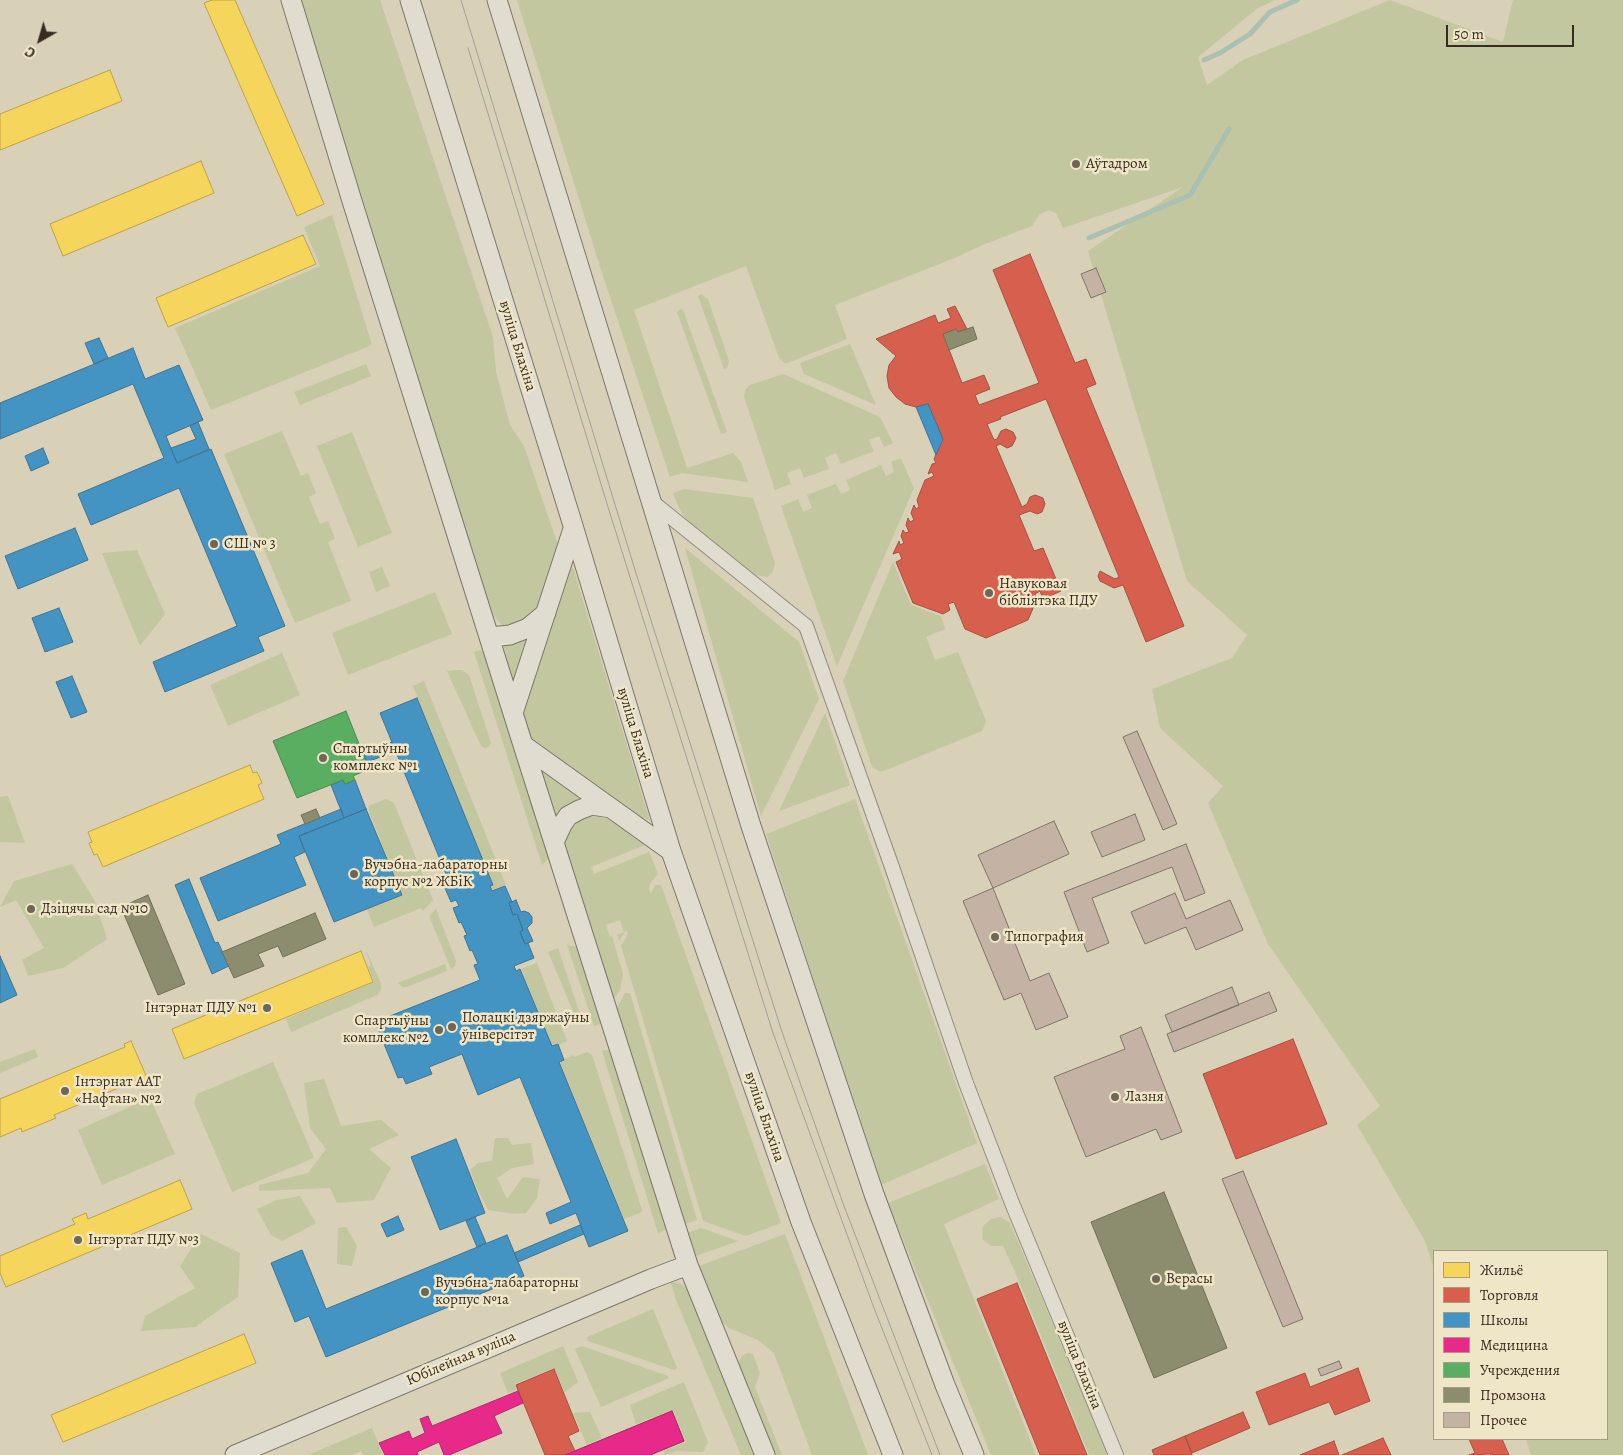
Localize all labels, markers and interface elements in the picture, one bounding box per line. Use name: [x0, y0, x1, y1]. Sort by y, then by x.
north arrow: [15, 15, 65, 65]
scale bar: [1448, 15, 1576, 47]
text: 50 m: [1454, 24, 1484, 44]
text: С: [21, 42, 40, 62]
place label: Аўтадром: [1086, 155, 1148, 173]
marker: Аўтадром: [1070, 158, 1082, 170]
street label: вуліца Блахіна: [495, 298, 539, 394]
place label: СШ № 3: [224, 535, 276, 553]
marker: СШ № 3: [208, 538, 220, 550]
place label: Навуковая бібліятэка ПДУ: [999, 575, 1098, 610]
marker: Навуковая бібліятэка ПДУ: [983, 587, 995, 599]
street label: вуліца Блахіна: [613, 685, 657, 781]
place label: Спартыўны комплекс №1: [333, 740, 417, 775]
marker: Спартыўны комплекс №1: [317, 752, 329, 764]
place label: Вучэбна-лабараторны корпус №2 ЖБіК: [364, 856, 508, 891]
marker: Вучэбна-лабараторны корпус №2 ЖБіК: [348, 868, 360, 880]
place label: Дзіцячы сад №10: [41, 900, 148, 918]
marker: Дзіцячы сад №10: [25, 903, 37, 915]
place label: Типография: [1005, 928, 1084, 946]
marker: Типография: [989, 931, 1001, 943]
place label: Інтэрнат ПДУ №1: [145, 999, 257, 1017]
marker: Інтэрнат ПДУ №1: [261, 1002, 273, 1014]
place label: Полацкі дзяржаўны ўніверсітэт: [462, 1009, 589, 1044]
place label: Спартыўны комплекс №2: [343, 1012, 429, 1047]
marker: Полацкі дзяржаўны ўніверсітэт: [446, 1021, 458, 1033]
marker: Спартыўны комплекс №2: [433, 1024, 445, 1036]
street label: вуліца Блахіна: [740, 1069, 788, 1165]
place label: Інтэрнат ААТ «Нафтан» №2: [75, 1073, 162, 1108]
marker: Інтэрнат ААТ «Нафтан» №2: [59, 1085, 71, 1097]
place label: Лазня: [1125, 1088, 1164, 1106]
marker: Лазня: [1109, 1091, 1121, 1103]
place label: Інтэртат ПДУ №3: [88, 1231, 199, 1249]
marker: Інтэртат ПДУ №3: [72, 1234, 84, 1246]
legend: [1433, 1250, 1608, 1440]
text: Жильё: [1480, 1260, 1523, 1280]
place label: Верасы: [1166, 1270, 1213, 1288]
marker: Верасы: [1150, 1273, 1162, 1285]
place label: Вучэбна-лабараторны корпус №1а: [435, 1274, 579, 1309]
text: Торговля: [1480, 1285, 1538, 1305]
marker: Вучэбна-лабараторны корпус №1а: [419, 1286, 431, 1298]
text: Школы: [1480, 1310, 1528, 1330]
street label: вуліца Блахіна: [1053, 1318, 1105, 1412]
street label: Юбілейная вуліца: [404, 1328, 518, 1390]
text: Медицина: [1480, 1335, 1548, 1355]
text: Учреждения: [1480, 1360, 1560, 1380]
text: Промзона: [1480, 1385, 1546, 1405]
text: Прочее: [1480, 1410, 1527, 1430]

